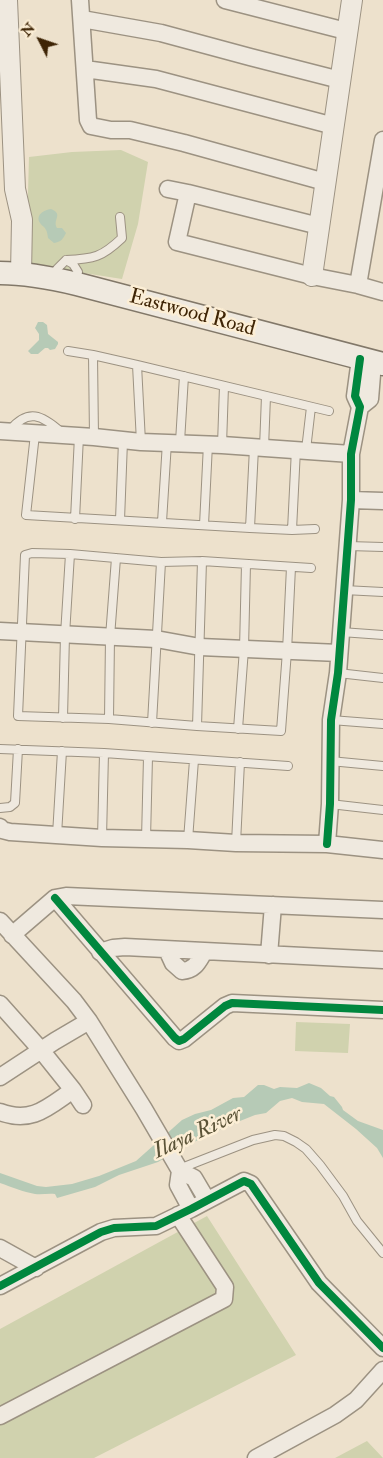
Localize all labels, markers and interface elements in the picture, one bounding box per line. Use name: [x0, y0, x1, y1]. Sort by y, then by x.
north arrow: [15, 15, 65, 65]
text: N: [18, 20, 39, 40]
street label: Eastwood Road: [126, 285, 258, 343]
water label: Ilaya River: [149, 1102, 247, 1166]

